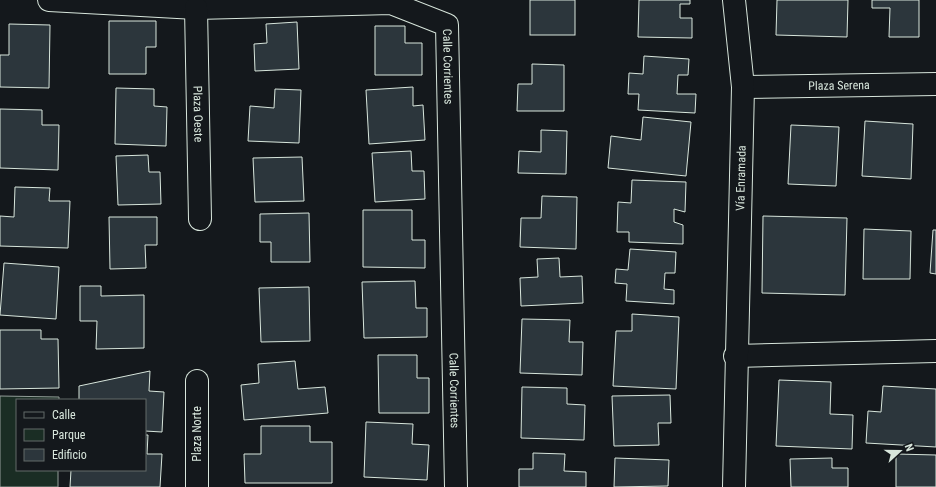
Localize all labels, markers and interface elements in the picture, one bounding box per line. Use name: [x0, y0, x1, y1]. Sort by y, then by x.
street label: Calle Corrientes: [440, 29, 456, 104]
street label: Plaza Serena: [808, 78, 870, 93]
street label: Plaza Oeste: [190, 86, 206, 143]
street label: Vía Enramada: [733, 145, 749, 211]
street label: Calle Corrientes: [446, 353, 462, 428]
legend: [16, 399, 146, 471]
street label: Plaza Norte: [190, 406, 204, 462]
text: Calle: [52, 408, 76, 422]
text: Parque: [52, 428, 86, 442]
north arrow: [880, 431, 920, 471]
text: N: [902, 442, 916, 453]
text: Edificio: [52, 448, 87, 462]

